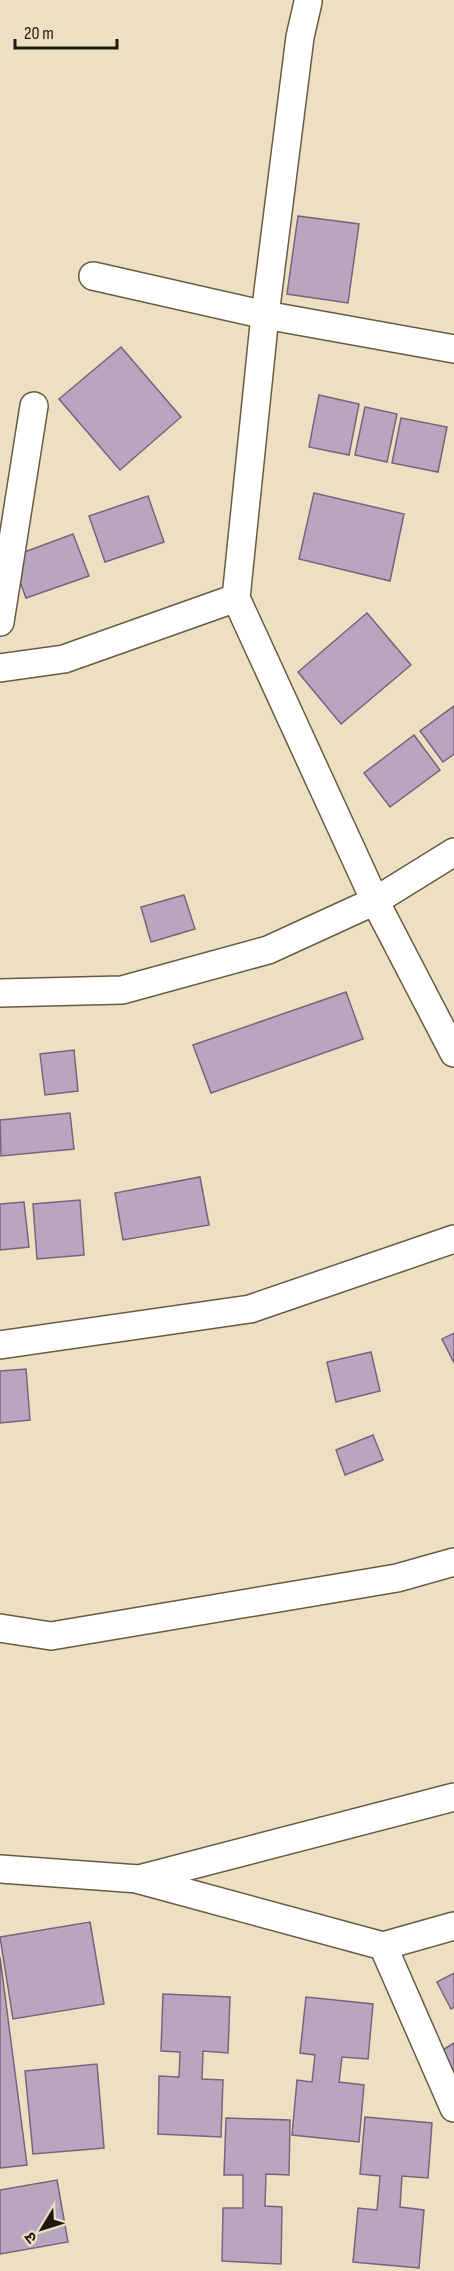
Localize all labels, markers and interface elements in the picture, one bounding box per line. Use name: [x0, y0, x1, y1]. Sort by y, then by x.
scale bar: [15, 12, 117, 50]
text: 20 m: [24, 23, 54, 44]
north arrow: [12, 2199, 72, 2259]
text: उ: [21, 2227, 42, 2247]

